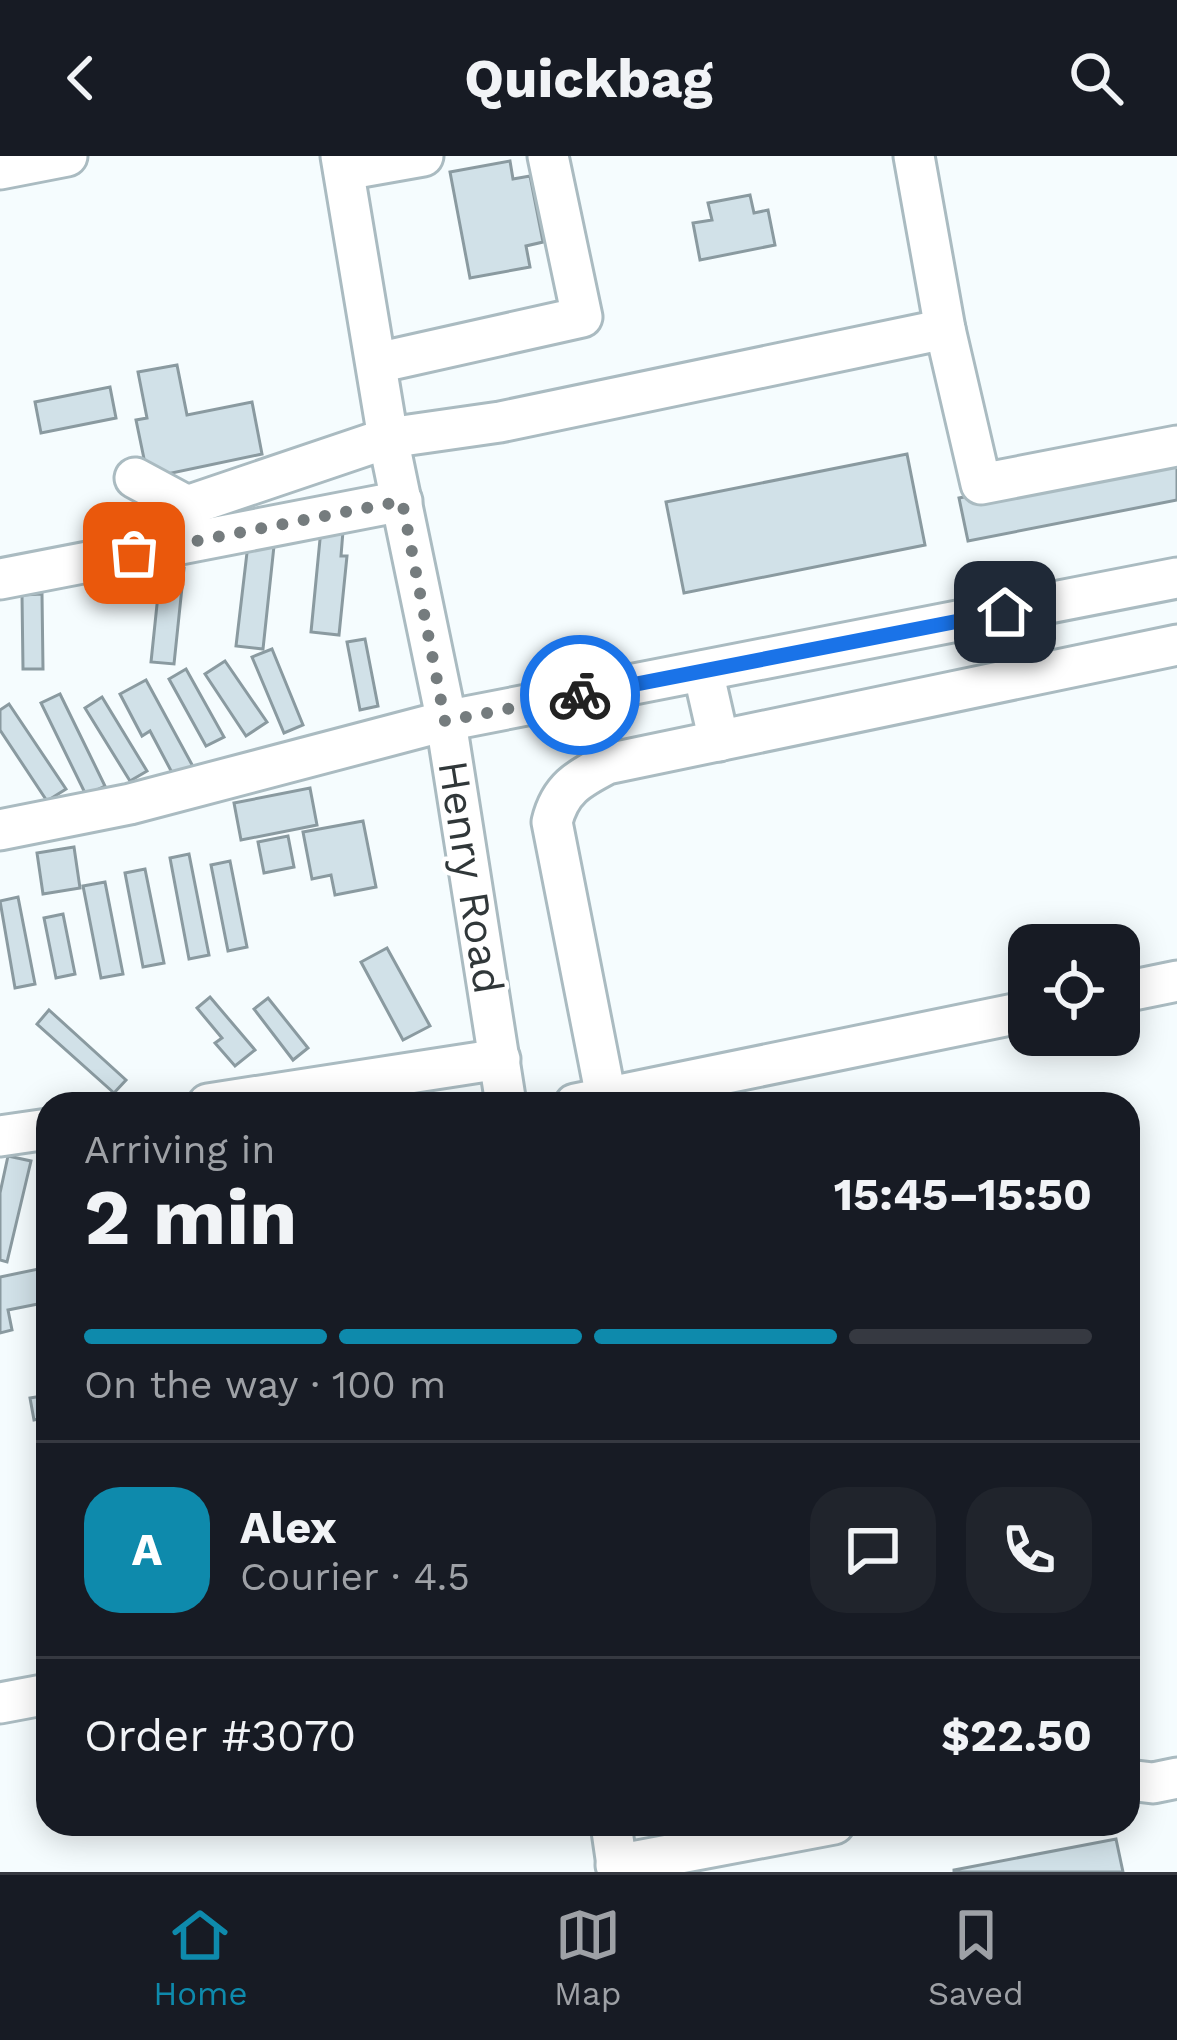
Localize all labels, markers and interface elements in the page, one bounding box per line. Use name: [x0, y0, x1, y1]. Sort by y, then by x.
icon: back: [48, 45, 114, 111]
icon: search: [1063, 45, 1129, 111]
text: Quickbag: [464, 47, 713, 110]
pin: [83, 502, 185, 604]
icon: bag: [101, 520, 167, 586]
pin: [954, 561, 1056, 663]
icon: home: [972, 579, 1038, 645]
courier: [520, 635, 640, 755]
icon: bike: [547, 662, 613, 728]
street label: Henry Road: [428, 757, 514, 997]
map controls: [1008, 924, 1140, 1056]
button: locate: [1008, 924, 1140, 1056]
text: Arriving in: [84, 1127, 275, 1172]
text: 15:45–15:50: [834, 1168, 1092, 1221]
text: 2 min: [84, 1171, 297, 1263]
text: On the way · 100 m: [84, 1362, 446, 1407]
button: chat: [810, 1487, 936, 1613]
button: phone: [966, 1487, 1092, 1613]
text: Alex: [240, 1501, 337, 1554]
text: A: [132, 1523, 162, 1576]
text: Courier · 4.5: [240, 1554, 470, 1599]
text: Order #3070: [84, 1709, 356, 1762]
text: $22.50: [941, 1709, 1092, 1762]
tab: Home: [153, 1902, 248, 2013]
tab: Map: [554, 1902, 621, 2013]
tab: Saved: [928, 1902, 1024, 2013]

